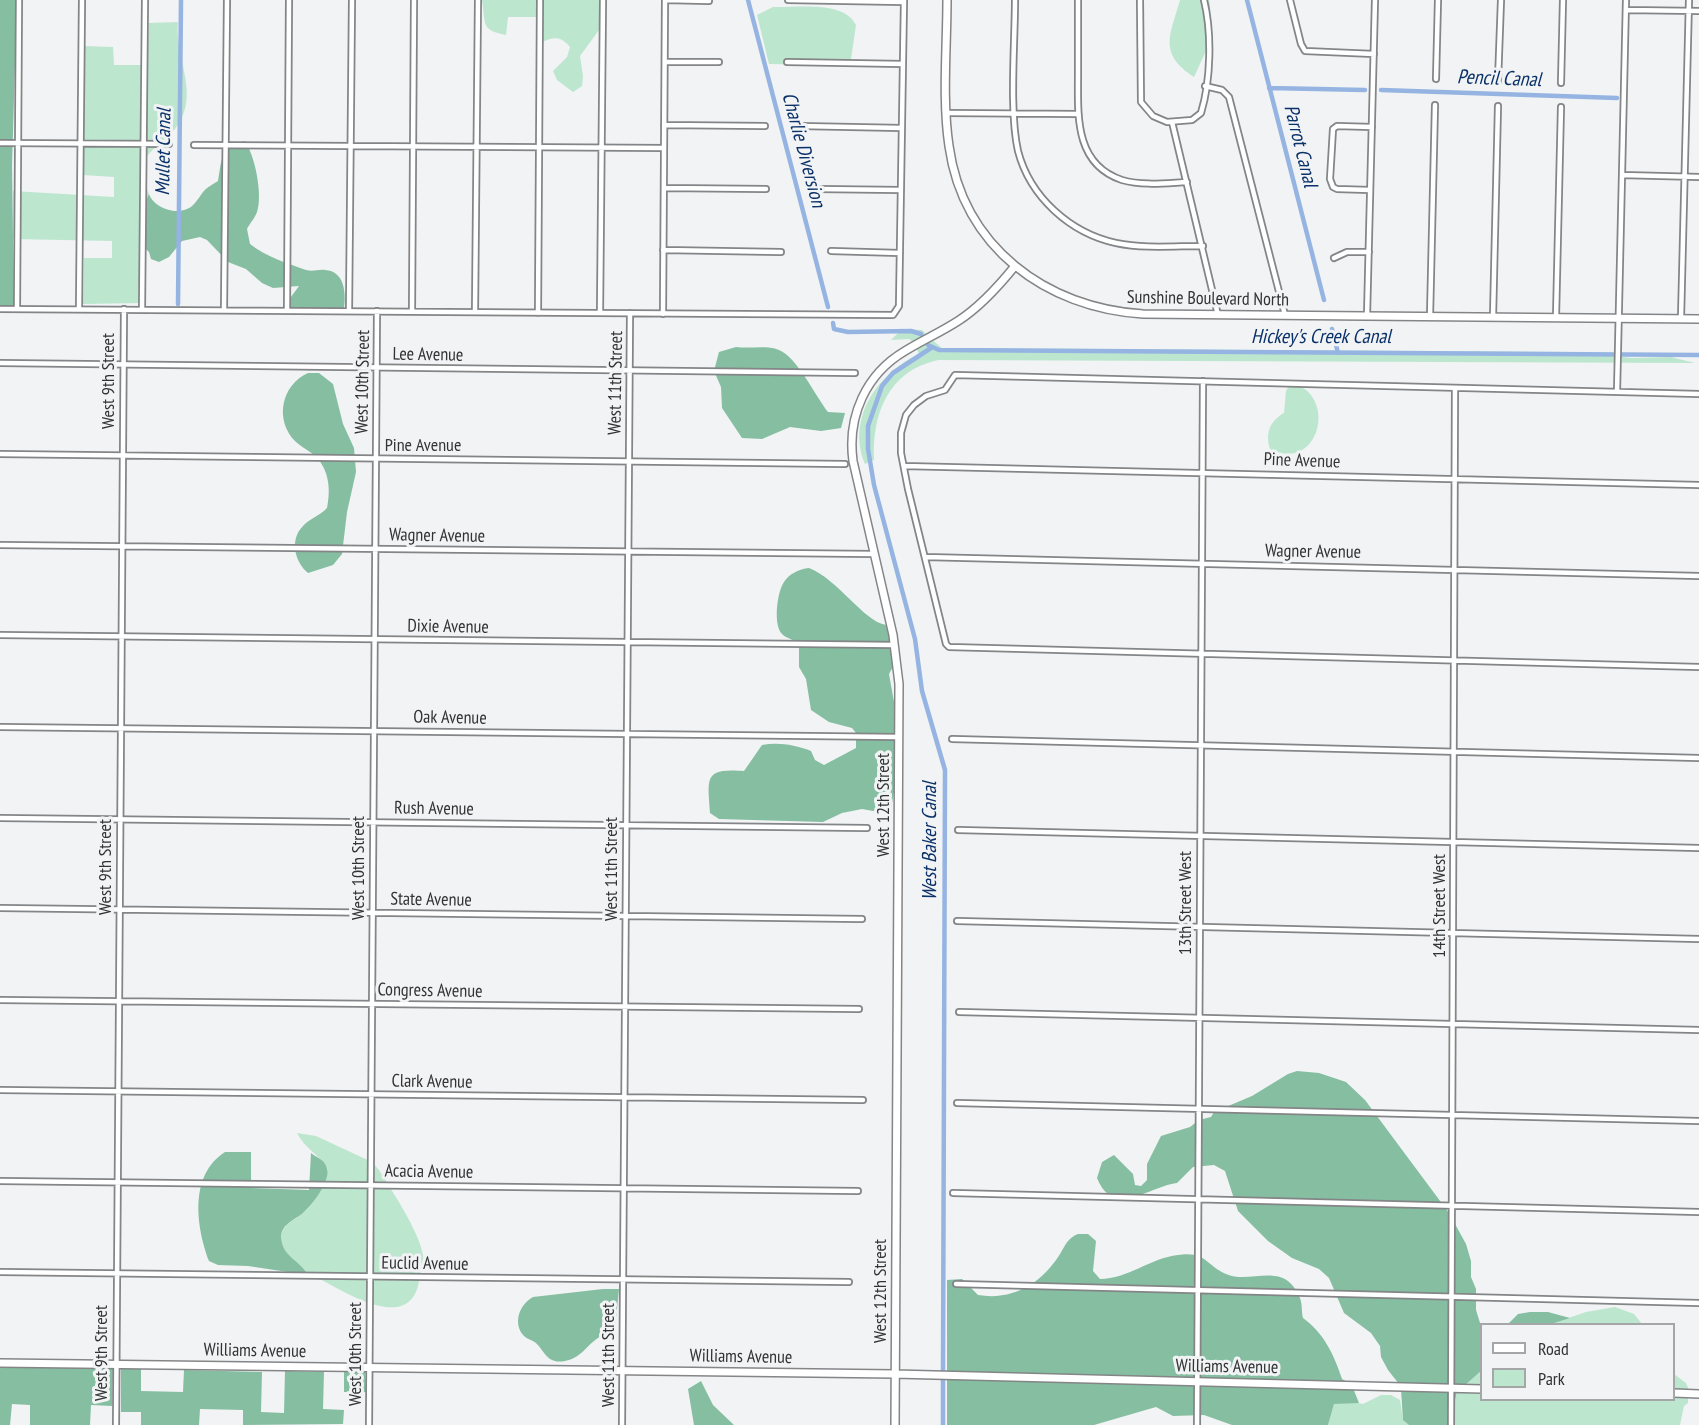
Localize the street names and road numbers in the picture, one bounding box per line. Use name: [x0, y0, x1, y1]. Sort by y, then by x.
street label: Sunshine Boulevard North: [1127, 287, 1289, 311]
street label: West 10th Street: [351, 330, 375, 434]
street label: West 11th Street: [604, 331, 628, 435]
street label: West 9th Street: [98, 333, 120, 429]
street label: Lee Avenue: [392, 344, 464, 366]
street label: Pine Avenue: [385, 435, 461, 457]
street label: Pine Avenue: [1263, 449, 1341, 473]
street label: Wagner Avenue: [389, 524, 485, 548]
street label: Wagner Avenue: [1265, 540, 1361, 564]
street label: Dixie Avenue: [407, 615, 489, 639]
street label: Oak Avenue: [413, 707, 487, 729]
street label: West 12th Street: [873, 753, 895, 857]
street label: Rush Avenue: [394, 798, 474, 820]
street label: West 10th Street: [348, 816, 370, 920]
street label: West 11th Street: [601, 817, 623, 921]
street label: West 9th Street: [95, 819, 117, 915]
street label: 13th Street West: [1175, 851, 1197, 955]
street label: 14th Street West: [1429, 854, 1451, 958]
street label: State Avenue: [390, 888, 472, 912]
street label: Congress Avenue: [377, 979, 483, 1003]
street label: Clark Avenue: [391, 1070, 473, 1094]
street label: Acacia Avenue: [384, 1160, 474, 1184]
street label: West 12th Street: [870, 1239, 892, 1343]
street label: Euclid Avenue: [381, 1252, 469, 1276]
street label: West 10th Street: [345, 1302, 367, 1406]
street label: West 11th Street: [598, 1303, 620, 1407]
street label: West 9th Street: [91, 1305, 113, 1401]
street label: Williams Avenue: [204, 1339, 306, 1363]
street label: Williams Avenue: [690, 1345, 792, 1369]
street label: Williams Avenue: [1176, 1355, 1278, 1379]

